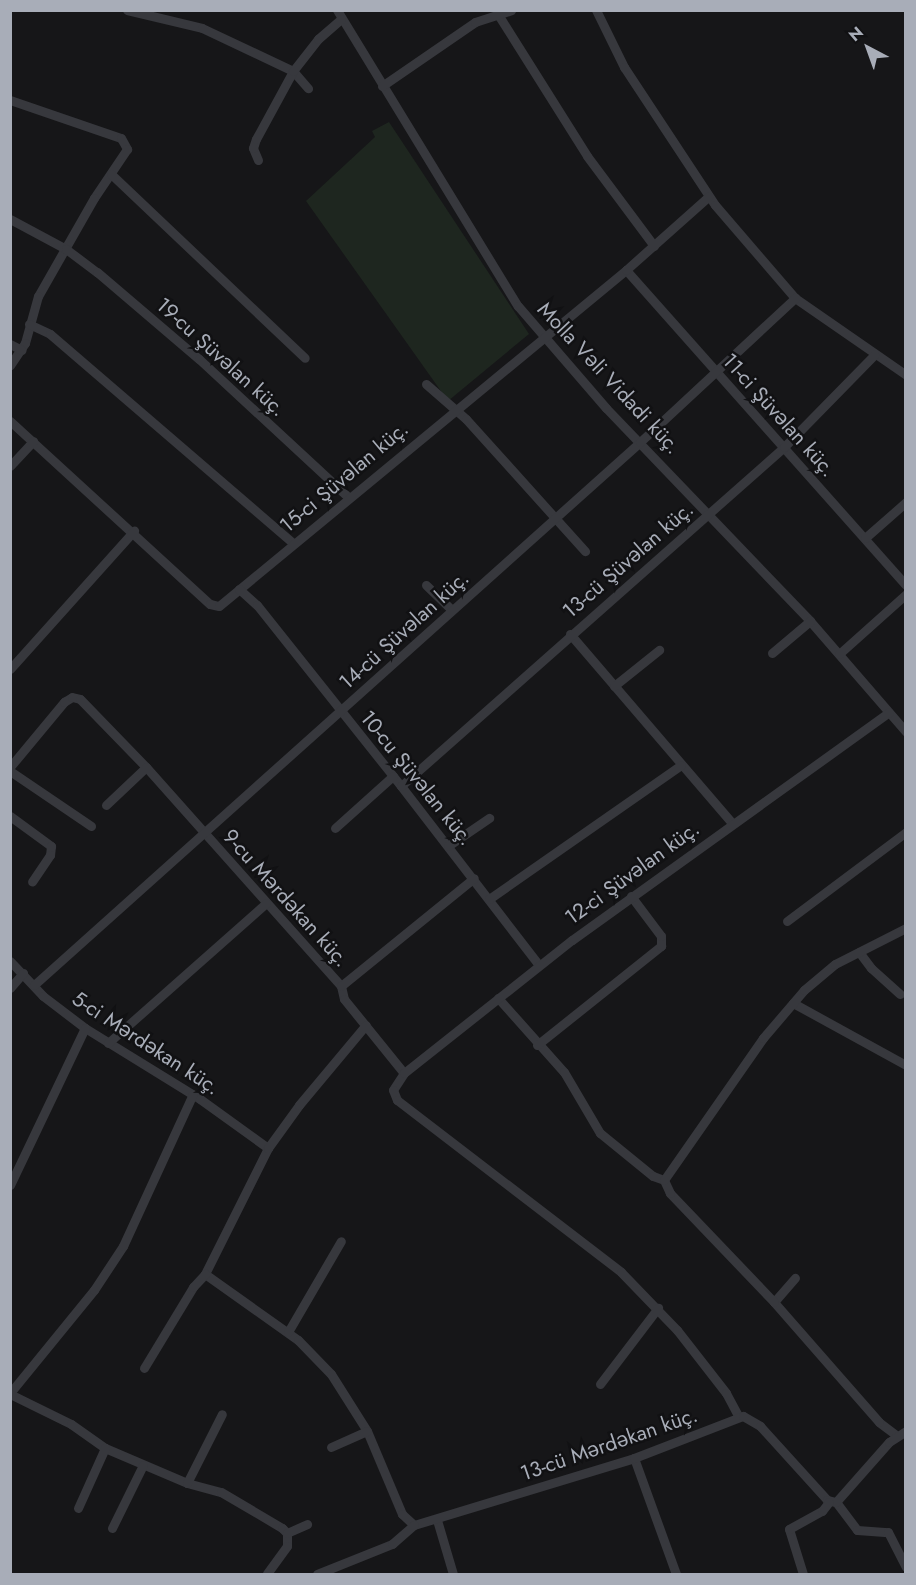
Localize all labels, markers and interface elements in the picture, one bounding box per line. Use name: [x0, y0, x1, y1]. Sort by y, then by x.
north arrow: [838, 18, 898, 78]
text: N: [844, 21, 868, 47]
street label: 19-cu Şüvəlan küç.: [151, 292, 291, 422]
street label: Molla Vəli Vidadi küç.: [532, 297, 686, 459]
street label: 11-ci Şüvəlan küç.: [717, 348, 841, 482]
street label: 15-ci Şüvəlan küç.: [275, 416, 413, 538]
street label: 13-cü Şüvəlan küç.: [557, 496, 699, 624]
street label: 14-cü Şüvəlan küç.: [334, 565, 474, 695]
street label: 10-cu Şüvəlan küç.: [355, 706, 479, 850]
street label: 12-ci Şüvəlan küç.: [560, 816, 704, 930]
street label: 9-cu Mərdəkan küç.: [218, 824, 354, 972]
street label: 5-ci Mərdəkan küç.: [67, 986, 225, 1100]
street label: 13-cü Mərdəkan küç.: [517, 1402, 701, 1486]

